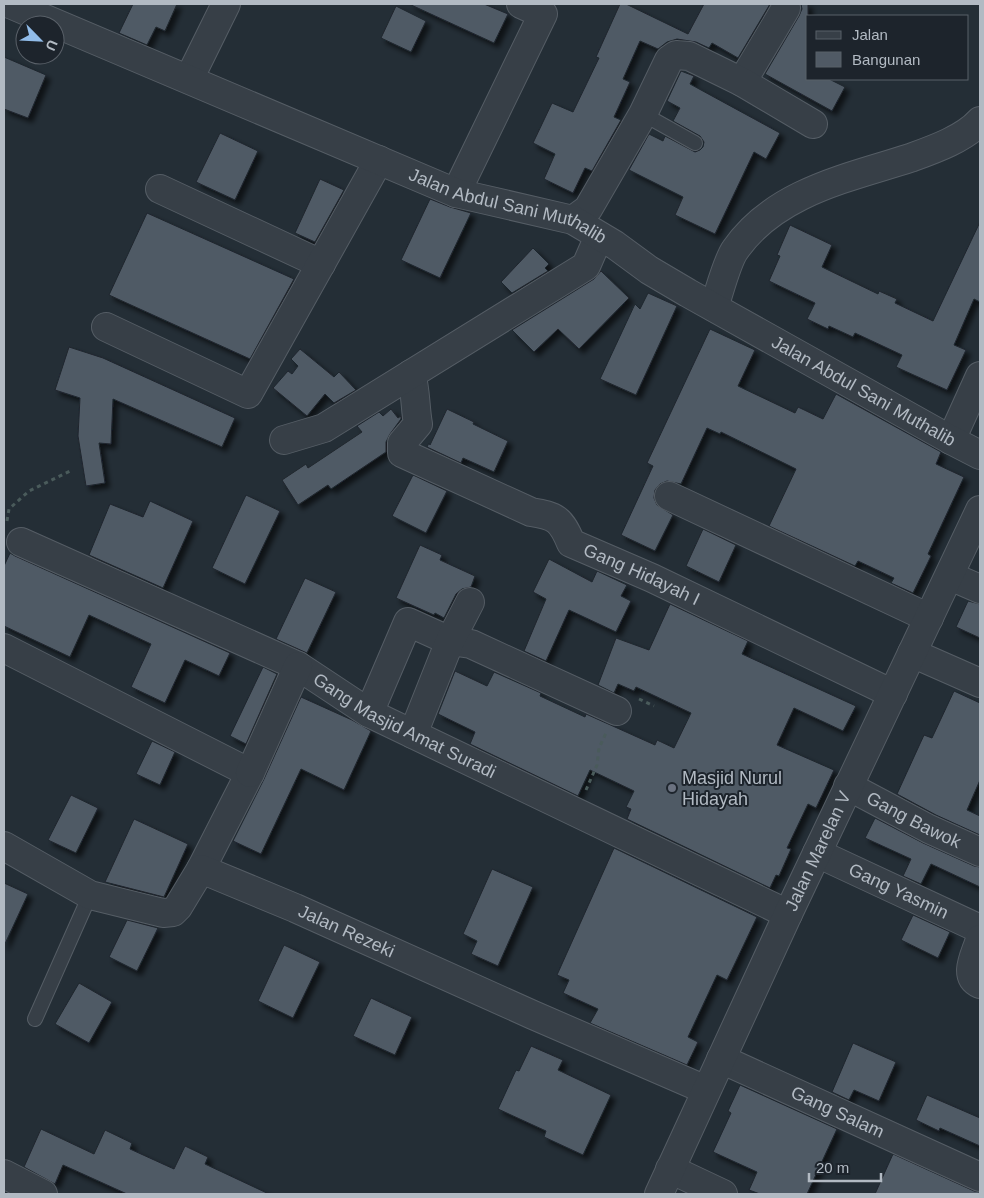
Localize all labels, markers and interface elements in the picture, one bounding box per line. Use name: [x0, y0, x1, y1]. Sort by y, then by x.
north arrow: [15, 15, 65, 65]
legend: [806, 15, 969, 80]
text: Jalan: [852, 26, 888, 43]
text: U: [43, 37, 61, 53]
text: Bangunan: [852, 51, 920, 68]
street label: Jalan Abdul Sani Muthalib: [406, 164, 610, 248]
street label: Jalan Abdul Sani Muthalib: [768, 332, 959, 450]
street label: Gang Hidayah I: [580, 540, 703, 609]
street label: Gang Masjid Amat Suradi: [309, 669, 499, 782]
place label: Masjid Nurul Hidayah: [682, 768, 782, 809]
marker: Masjid Nurul Hidayah: [666, 782, 678, 794]
street label: Jalan Marelan V: [781, 788, 855, 914]
street label: Gang Bawok: [863, 788, 965, 852]
street label: Gang Yasmin: [846, 859, 951, 923]
street label: Jalan Rezeki: [295, 901, 398, 961]
street label: Gang Salam: [788, 1082, 887, 1142]
scale bar: [809, 1150, 882, 1182]
text: 20 m: [816, 1159, 849, 1176]

